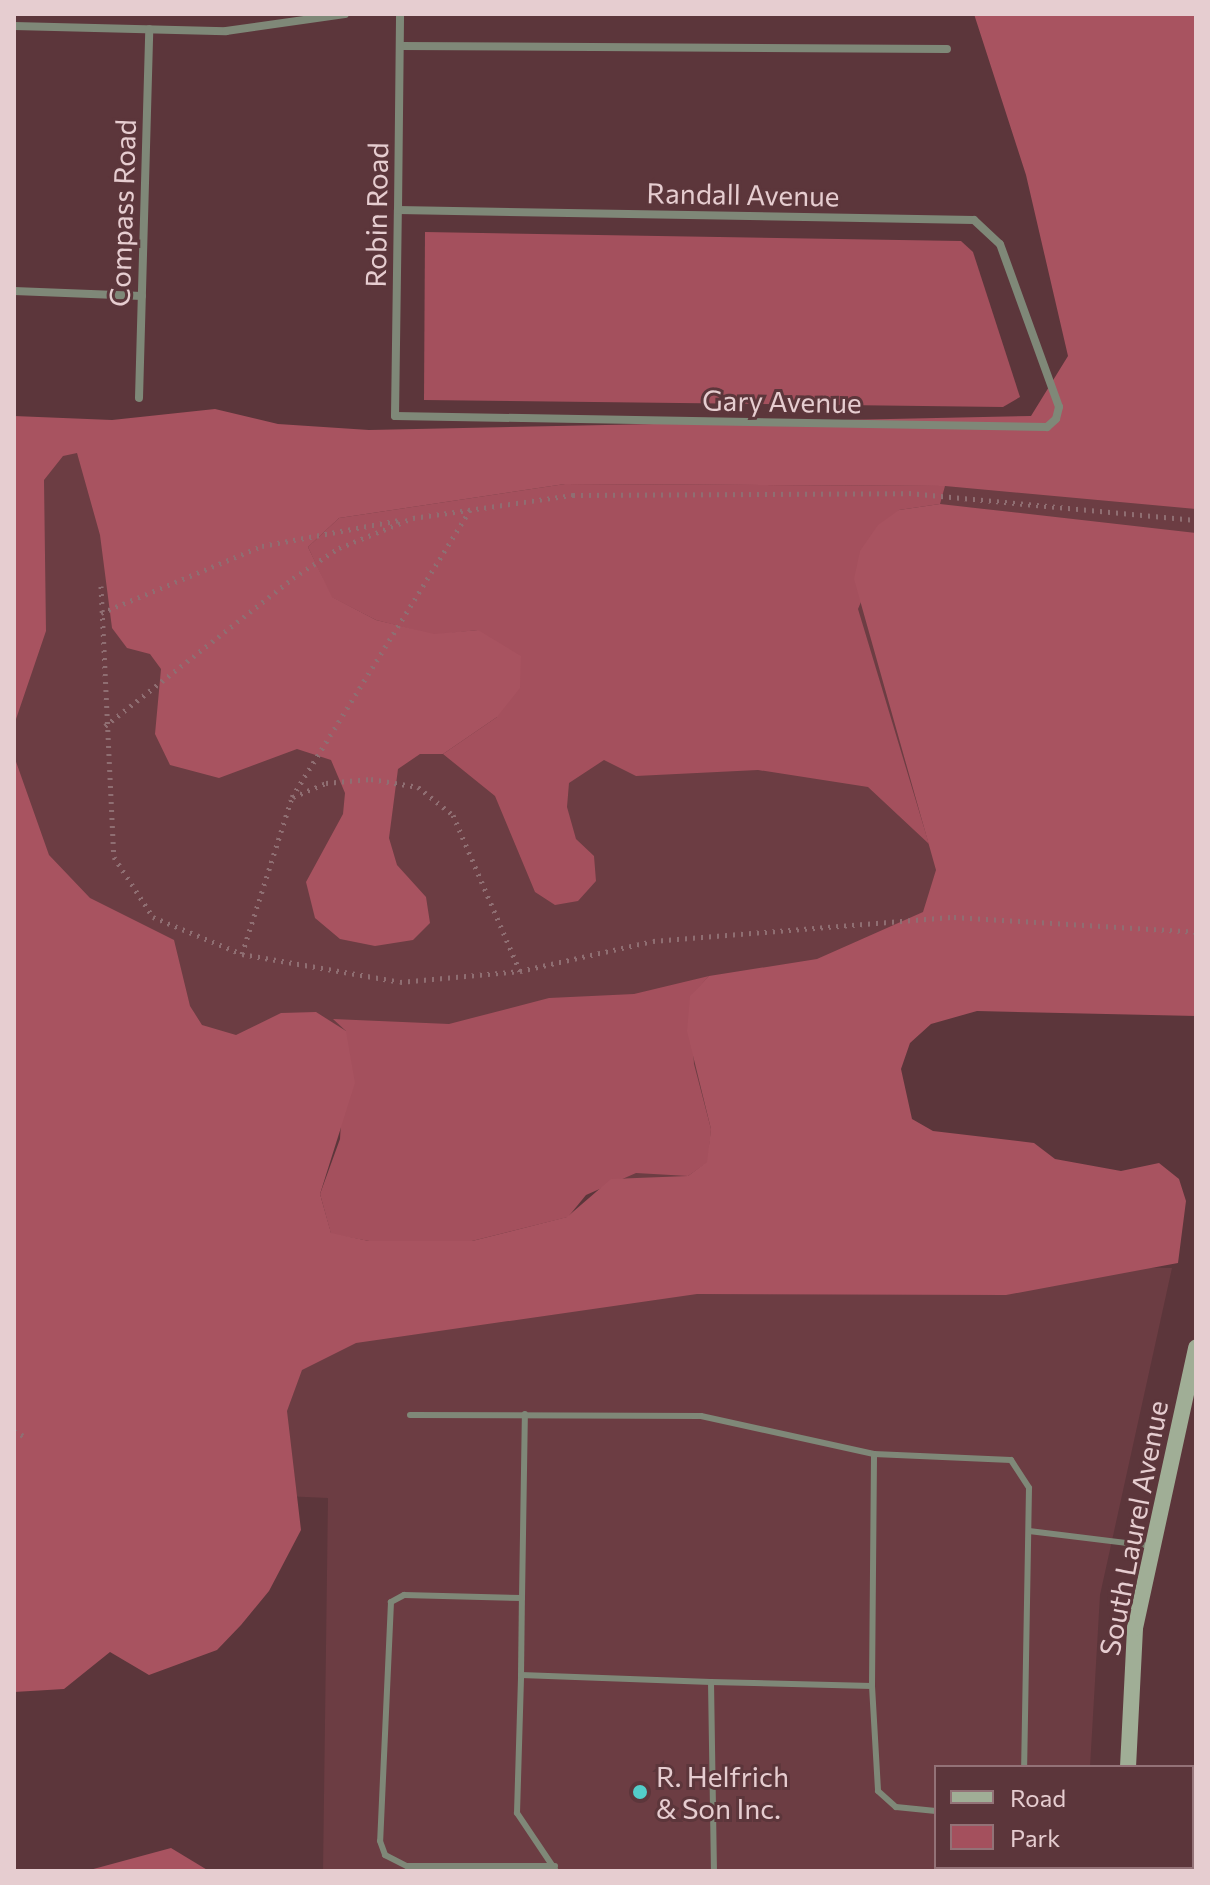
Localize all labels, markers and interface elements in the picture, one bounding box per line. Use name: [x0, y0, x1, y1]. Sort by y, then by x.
street label: Compass Road: [102, 119, 142, 307]
street label: Robin Road: [358, 142, 394, 288]
street label: Randall Avenue: [646, 176, 840, 212]
street label: Gary Avenue: [702, 383, 862, 419]
street label: South Laurel Avenue: [1092, 1398, 1174, 1658]
place label: R. Helfrich & Son Inc.: [656, 1759, 789, 1825]
legend: [934, 1765, 1194, 1869]
marker: R. Helfrich & Son Inc.: [631, 1783, 649, 1801]
text: Road: [1010, 1783, 1066, 1812]
text: Park: [1010, 1823, 1060, 1852]

